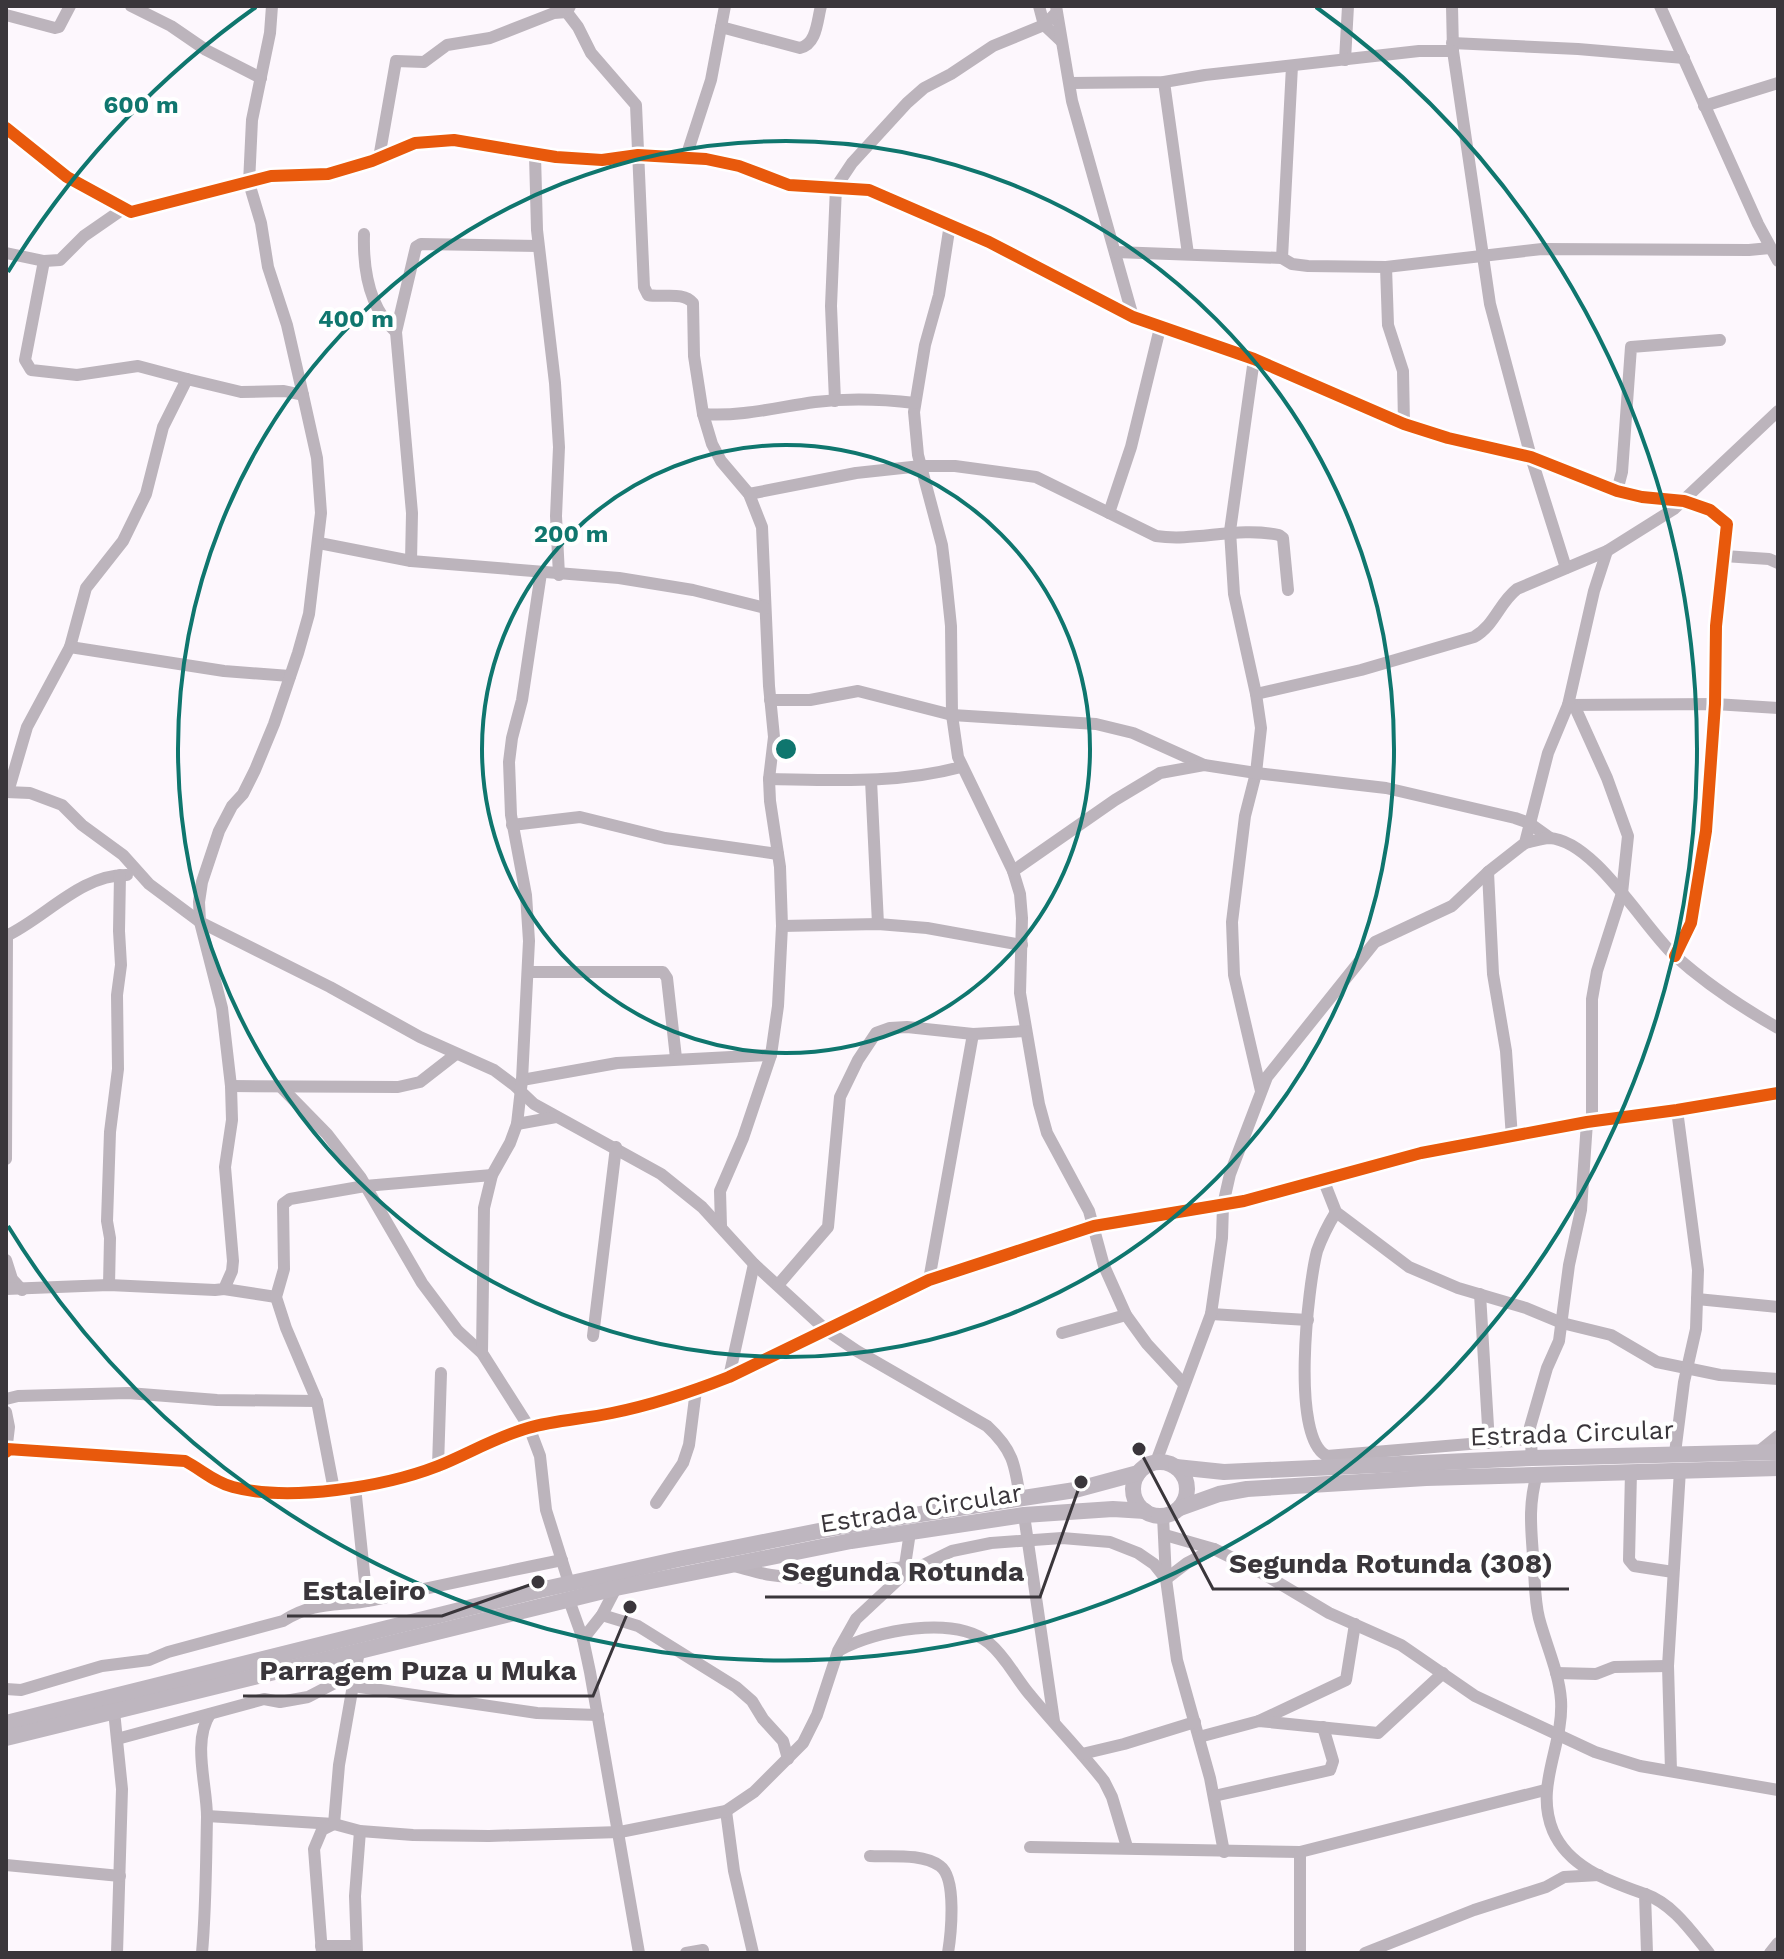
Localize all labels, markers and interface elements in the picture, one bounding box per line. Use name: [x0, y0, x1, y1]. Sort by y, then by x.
text: 600 m: [103, 91, 179, 119]
text: 400 m: [318, 305, 394, 333]
text: 200 m: [534, 520, 608, 548]
centre of rings: [772, 735, 800, 763]
street label: Estrada Circular: [1469, 1414, 1675, 1452]
street label: Estrada Circular: [818, 1477, 1024, 1539]
callout: Segunda Rotunda (308): [1213, 1537, 1569, 1589]
callout: Segunda Rotunda: [765, 1545, 1040, 1597]
text: Segunda Rotunda (308): [1229, 1547, 1553, 1580]
text: Segunda Rotunda: [782, 1555, 1025, 1588]
callout: Estaleiro: [287, 1564, 442, 1616]
text: Estaleiro: [302, 1574, 426, 1607]
callout: Parragem Puza u Muka: [243, 1644, 593, 1696]
text: Parragem Puza u Muka: [259, 1654, 578, 1687]

